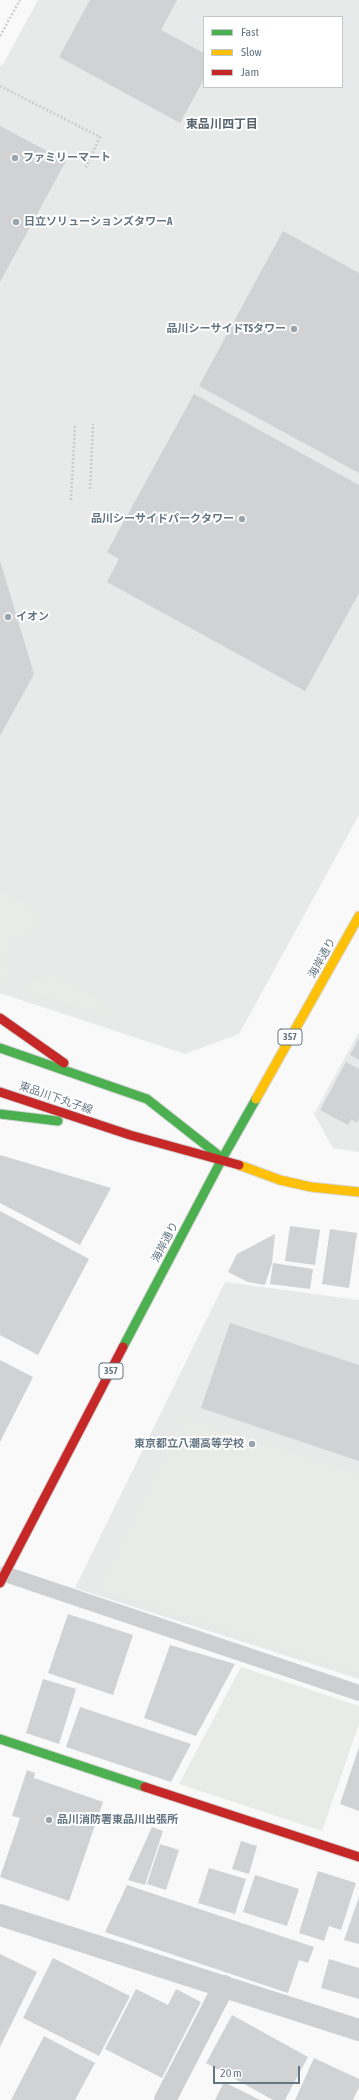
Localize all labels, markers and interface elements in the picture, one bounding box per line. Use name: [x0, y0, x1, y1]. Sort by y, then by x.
legend: [203, 16, 343, 88]
text: Fast: [241, 25, 259, 39]
text: Slow: [241, 45, 262, 59]
text: Jam: [241, 65, 259, 79]
district label: 東品川四丁目: [186, 117, 258, 131]
place label: ファミリーマート: [23, 151, 111, 165]
marker: ファミリーマート: [10, 153, 20, 163]
place label: 日立ソリューションズタワーA: [24, 215, 172, 229]
marker: 日立ソリューションズタワーA: [11, 217, 21, 227]
place label: 品川シーサイドTSタワー: [167, 322, 286, 336]
marker: 品川シーサイドTSタワー: [289, 324, 299, 334]
place label: 品川シーサイドパークタワー: [91, 512, 234, 526]
marker: 品川シーサイドパークタワー: [237, 514, 247, 524]
place label: イオン: [16, 610, 49, 624]
marker: イオン: [3, 612, 13, 622]
street label: 海岸通り: [306, 936, 338, 980]
road number: 357: [278, 1029, 302, 1045]
street label: 東品川下丸子線: [17, 1079, 95, 1117]
street label: 海岸通り: [149, 1219, 181, 1265]
road number: 357: [99, 1363, 123, 1379]
place label: 東京都立八潮高等学校: [134, 1437, 244, 1451]
marker: 東京都立八潮高等学校: [247, 1439, 257, 1449]
place label: 品川消防署東品川出張所: [57, 1813, 178, 1827]
marker: 品川消防署東品川出張所: [44, 1815, 54, 1825]
scale bar: [215, 2058, 302, 2084]
text: 20 m: [220, 2066, 242, 2080]

